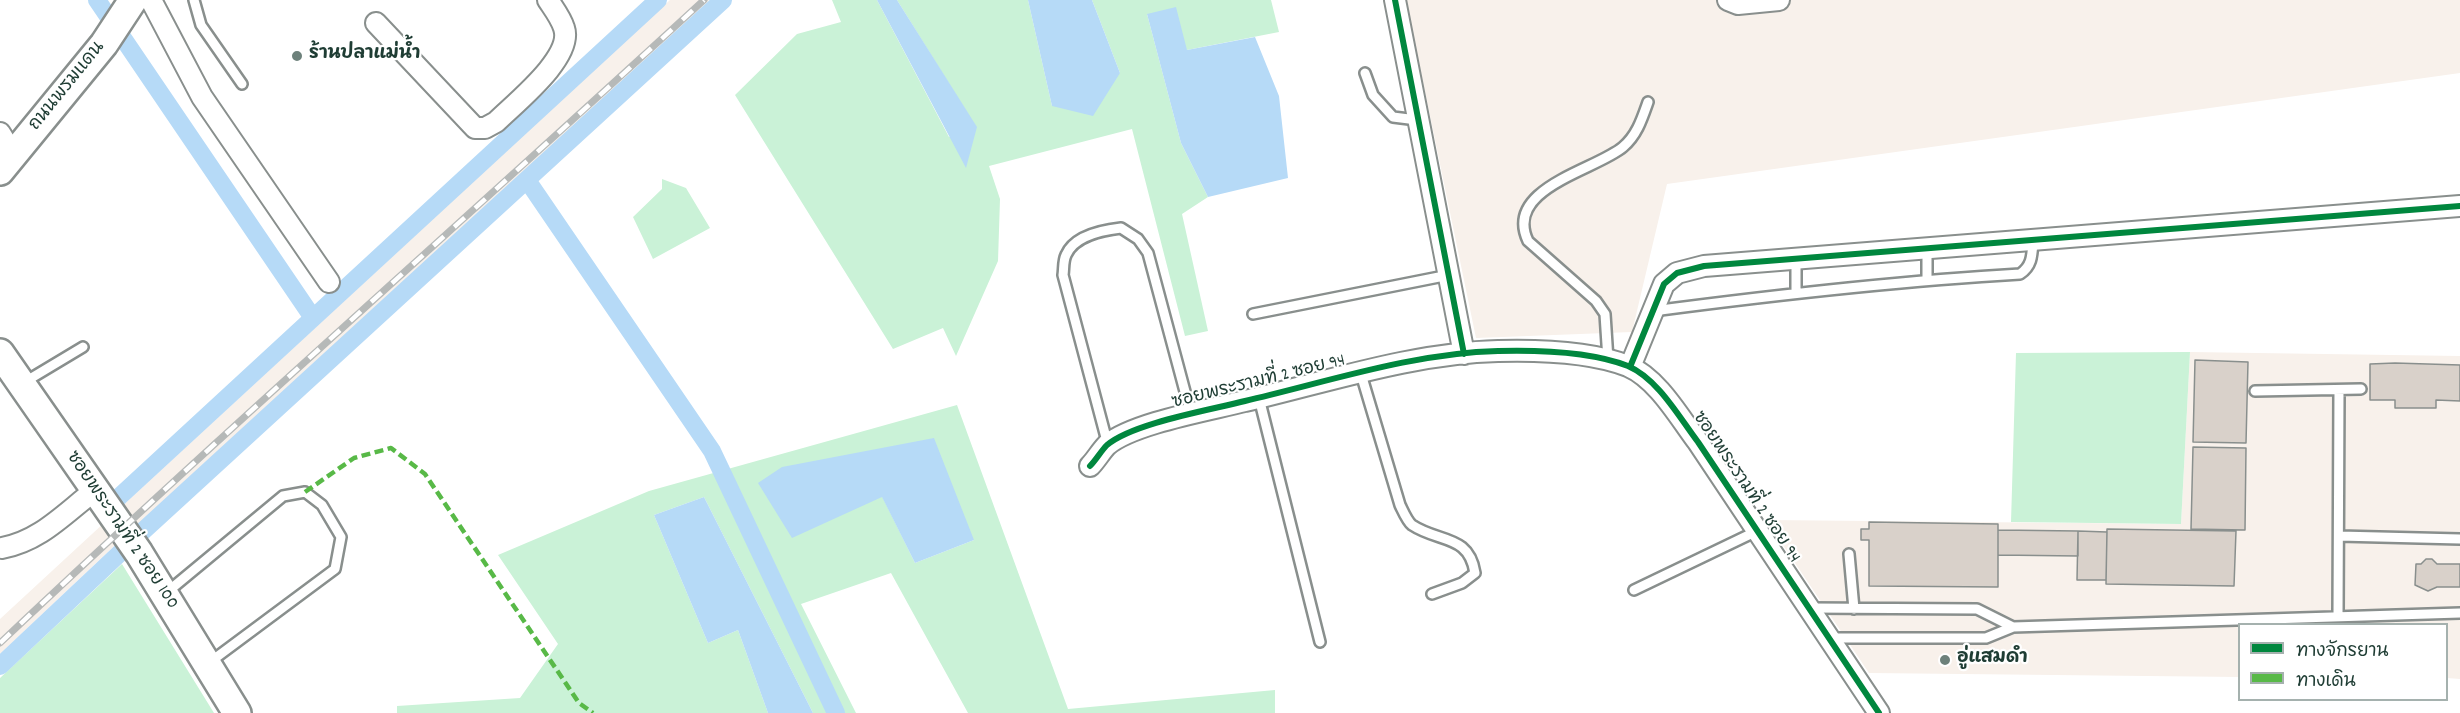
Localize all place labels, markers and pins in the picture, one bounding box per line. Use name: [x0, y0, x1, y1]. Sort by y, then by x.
place label: ร้านปลาแม่น้ำ: [309, 45, 420, 67]
marker: ร้านปลาแม่น้ำ: [290, 49, 304, 63]
place label: อู่แสมดำ: [1957, 649, 2028, 671]
marker: อู่แสมดำ: [1938, 653, 1952, 667]

